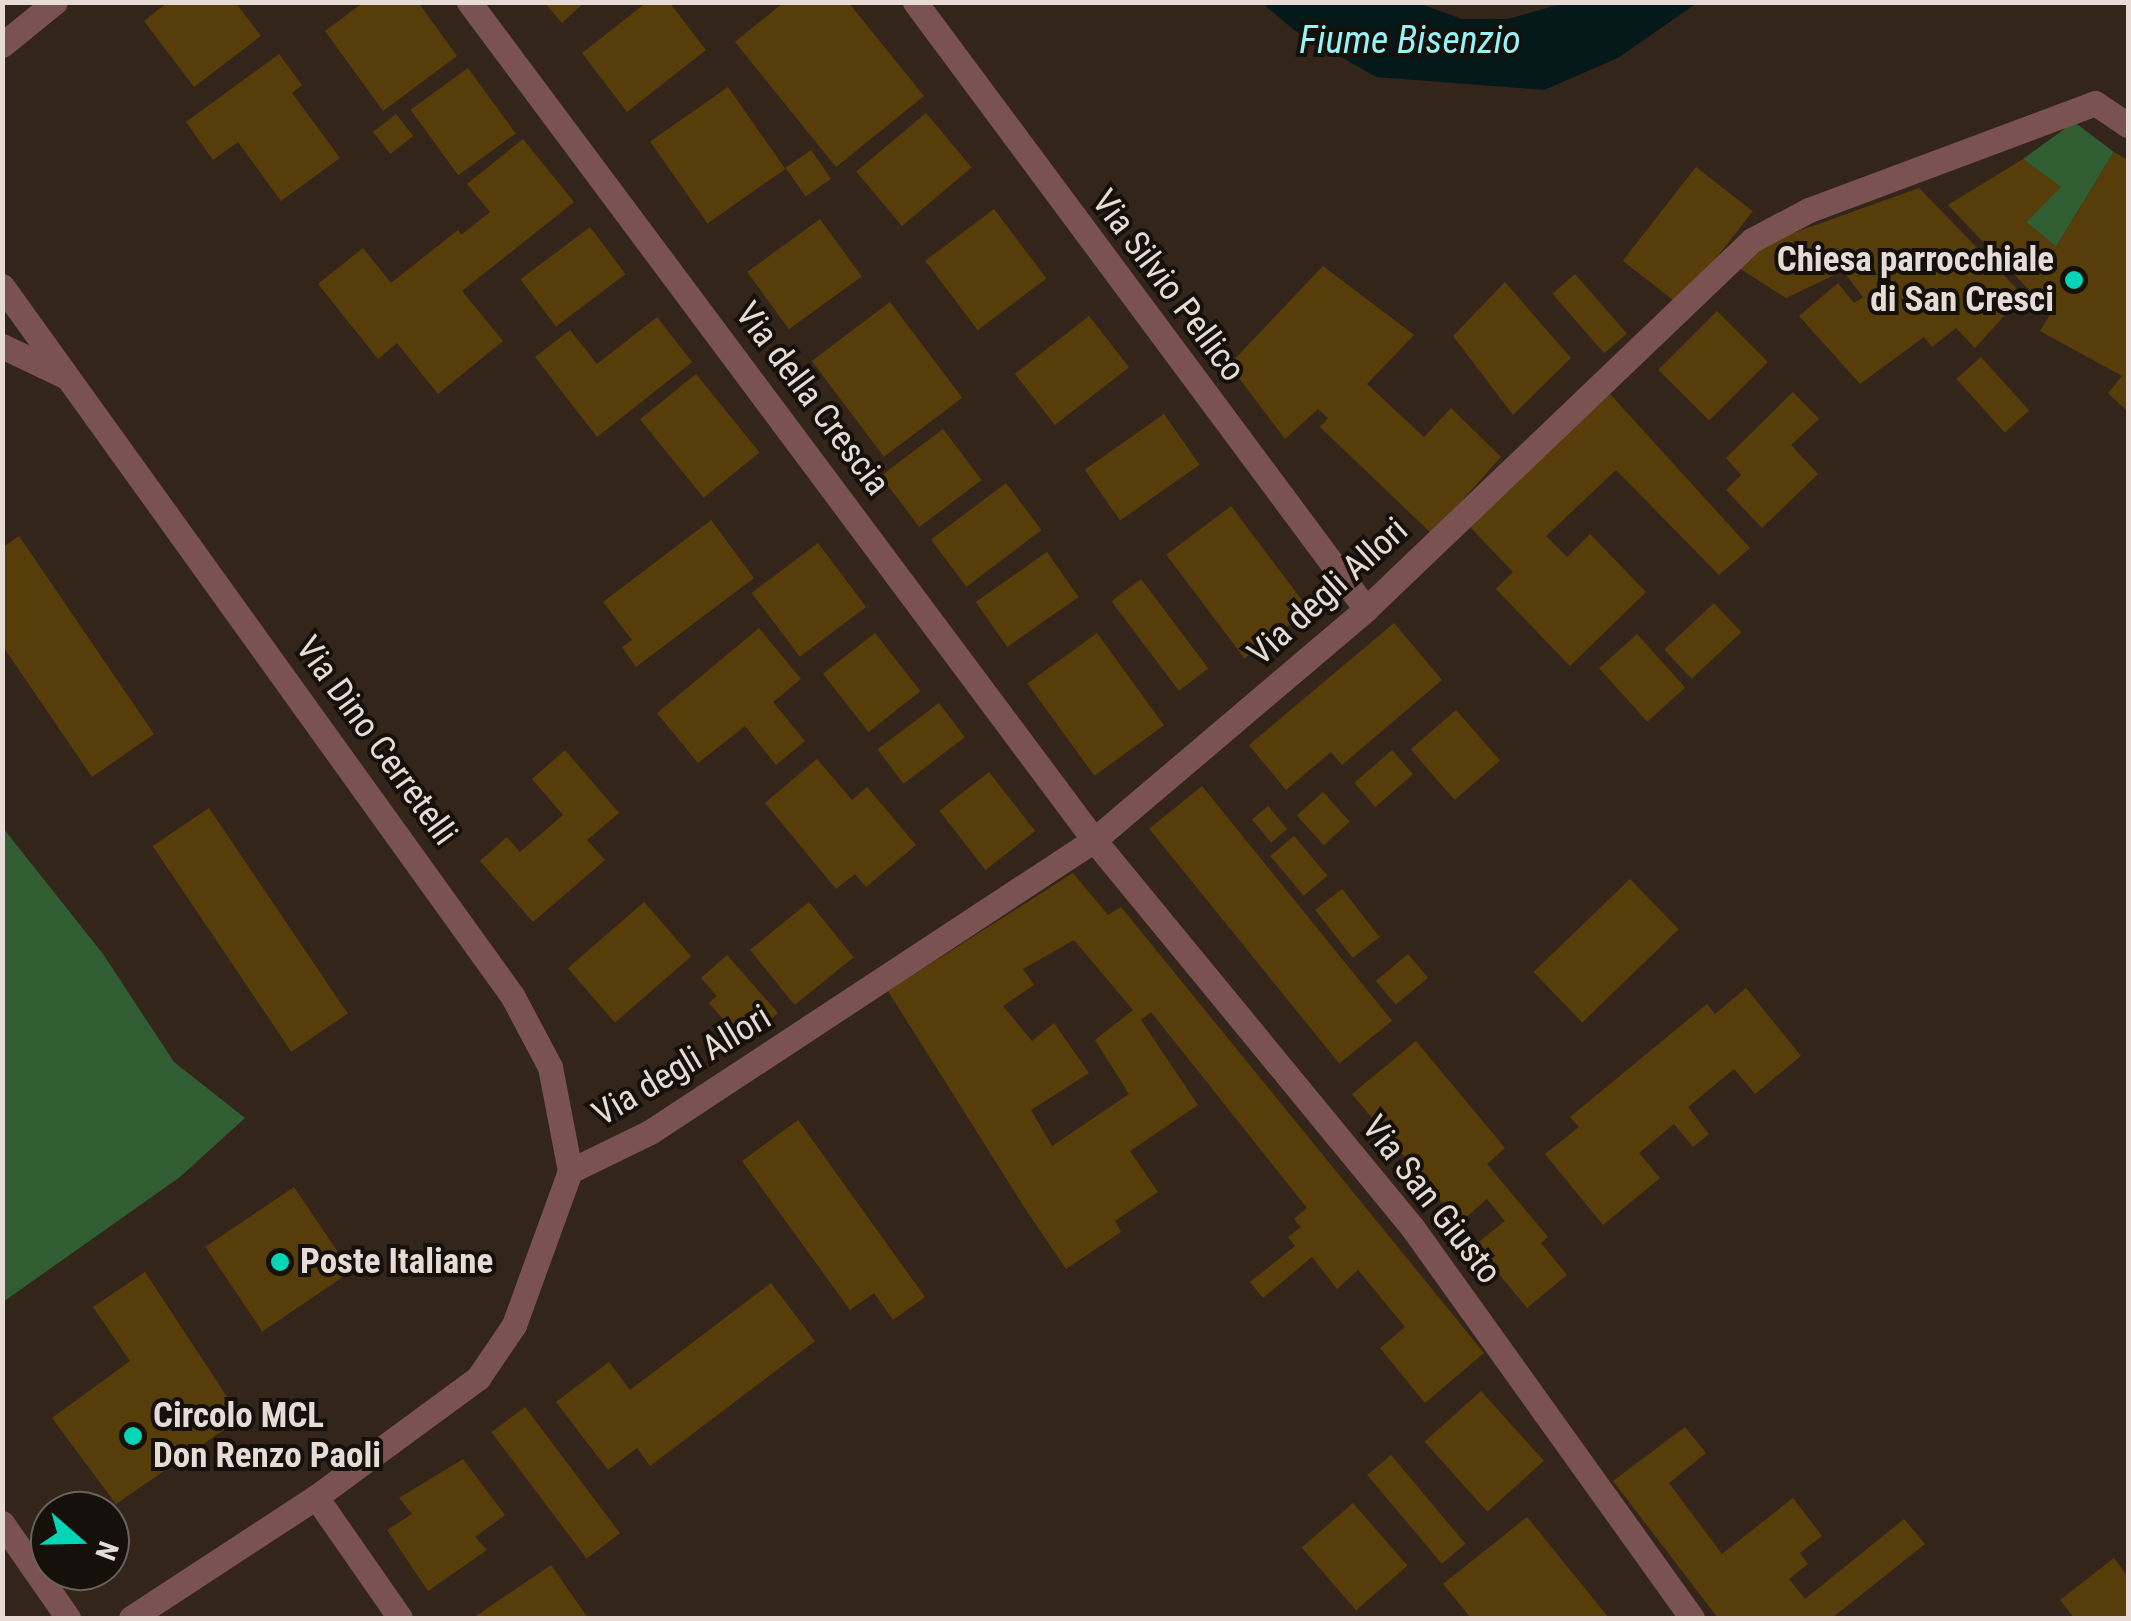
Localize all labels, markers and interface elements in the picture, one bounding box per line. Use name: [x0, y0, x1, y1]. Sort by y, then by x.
water label: Fiume Bisenzio: [1299, 18, 1521, 64]
street label: Via Silvio Pellico: [1082, 182, 1254, 390]
place label: Chiesa parrocchiale di San Cresci: [1777, 239, 2054, 321]
marker: Chiesa parrocchiale di San Cresci: [2063, 269, 2085, 291]
street label: Via della Crescia: [726, 294, 898, 504]
street label: Via degli Allori: [1240, 509, 1416, 675]
street label: Via Dino Cerretelli: [286, 629, 466, 853]
street label: Via degli Allori: [585, 996, 779, 1136]
street label: Via San Giusto: [1352, 1108, 1510, 1292]
place label: Poste Italiane: [300, 1241, 493, 1283]
marker: Poste Italiane: [269, 1251, 291, 1273]
place label: Circolo MCL Don Renzo Paoli: [153, 1395, 381, 1477]
marker: Circolo MCL Don Renzo Paoli: [122, 1425, 144, 1447]
north arrow: [30, 1491, 130, 1591]
text: N: [88, 1537, 125, 1564]

